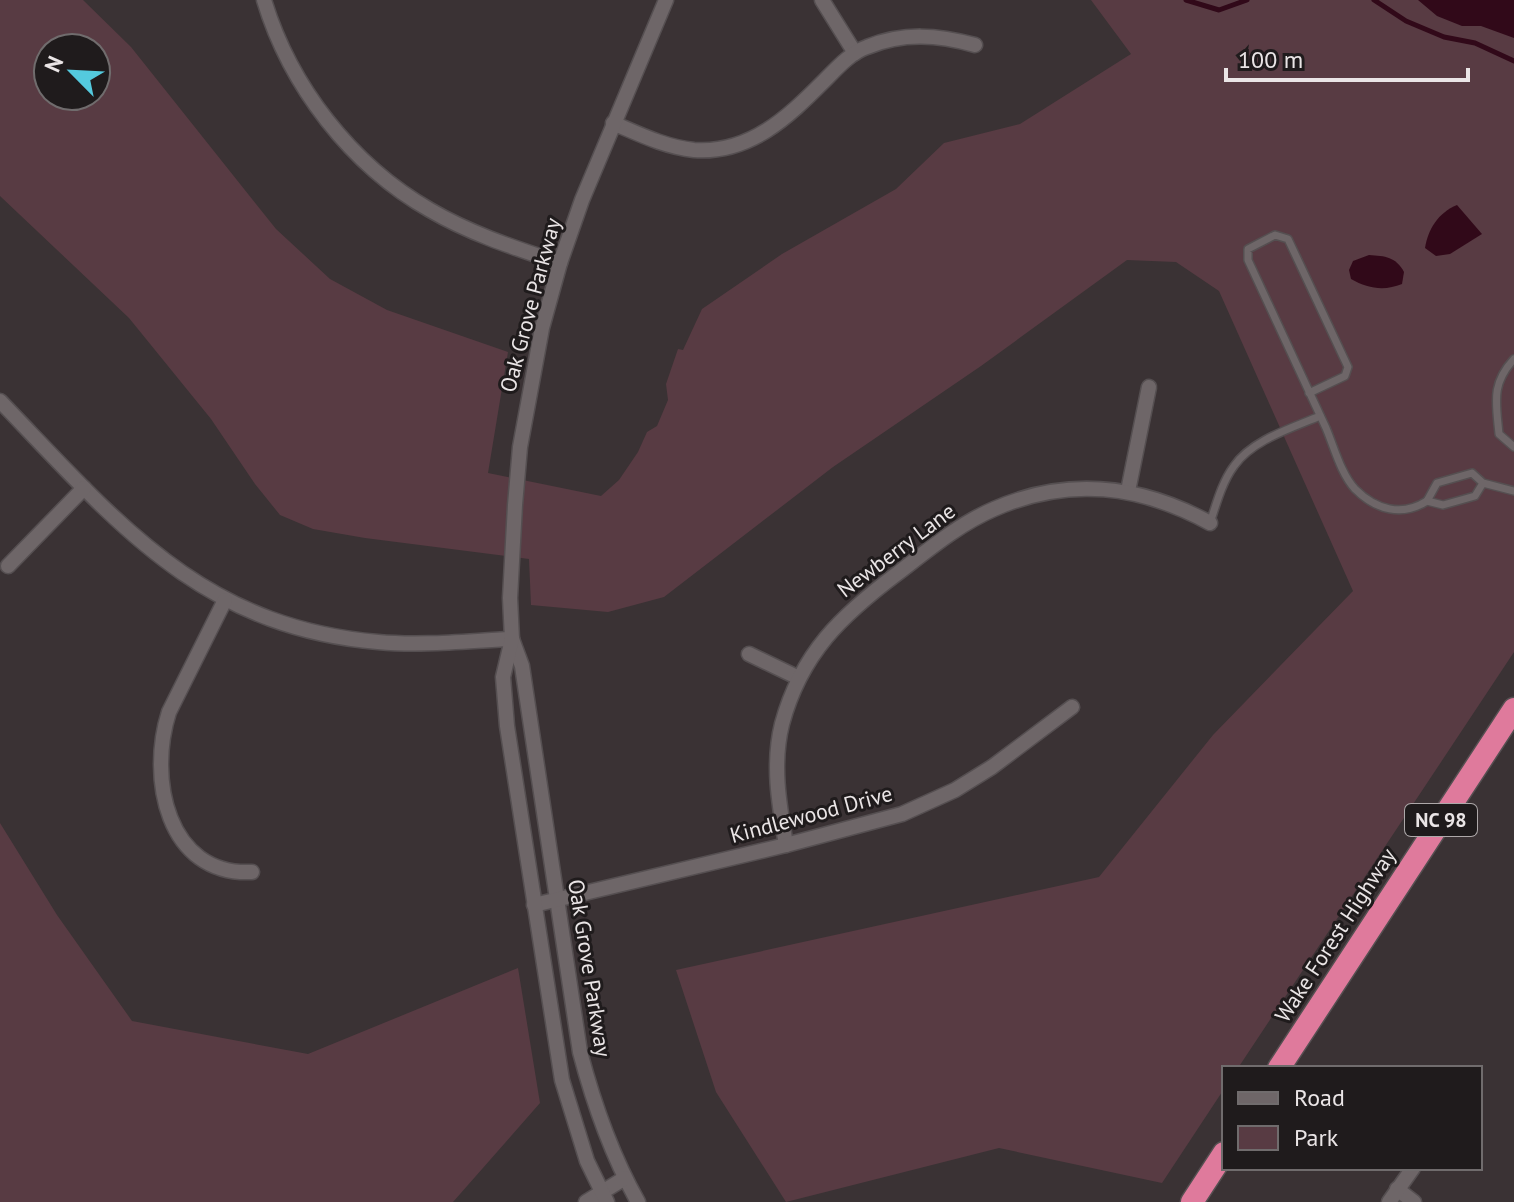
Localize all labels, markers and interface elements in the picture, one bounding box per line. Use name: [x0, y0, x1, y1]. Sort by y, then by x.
north arrow: [32, 32, 112, 112]
scale bar: [1226, 32, 1468, 82]
text: 100 m: [1238, 44, 1303, 75]
text: N: [38, 52, 69, 76]
street label: Oak Grove Parkway: [493, 214, 567, 395]
street label: Newberry Lane: [832, 497, 960, 603]
street label: Kindlewood Drive: [727, 779, 895, 849]
road number: NC 98: [1405, 804, 1477, 836]
street label: Wake Forest Highway: [1268, 842, 1402, 1027]
street label: Oak Grove Parkway: [562, 877, 618, 1060]
legend: [1222, 1066, 1482, 1170]
text: Road: [1294, 1082, 1345, 1113]
text: Park: [1294, 1122, 1339, 1153]

